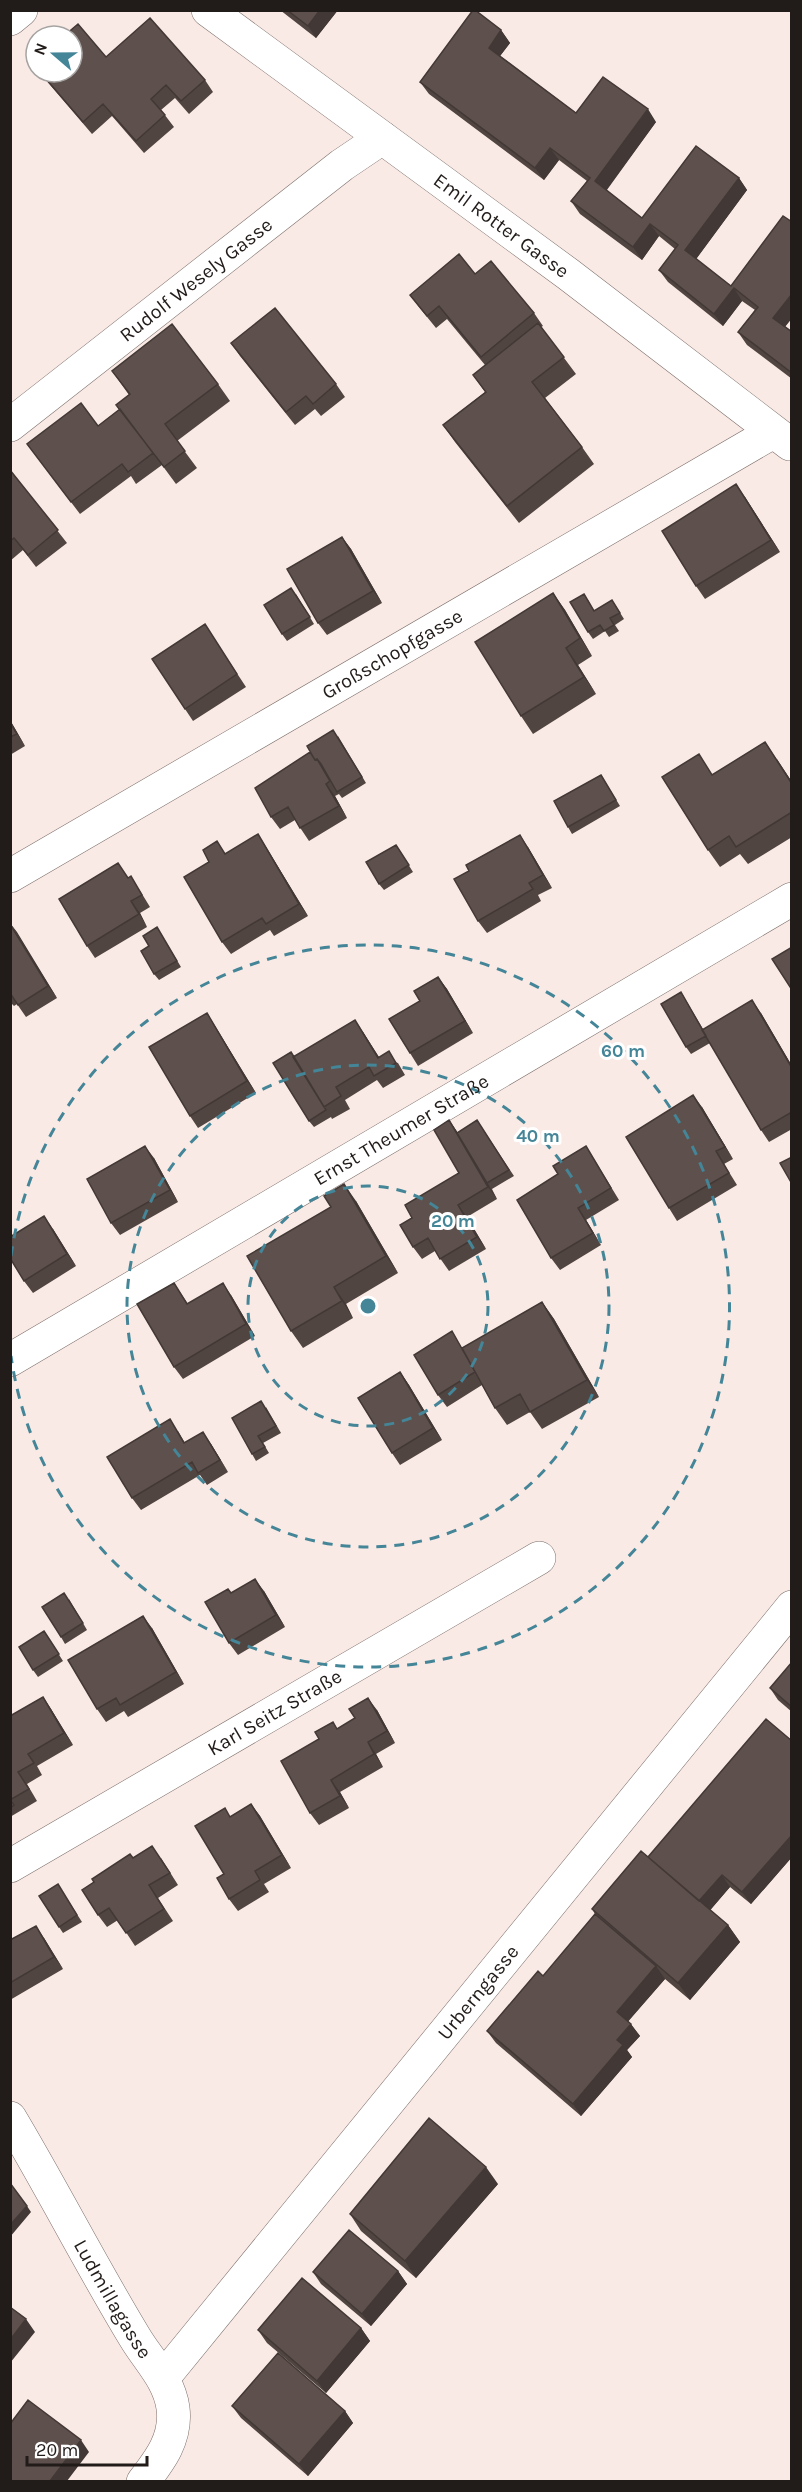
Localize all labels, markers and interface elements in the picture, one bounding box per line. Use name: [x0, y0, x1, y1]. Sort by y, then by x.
north arrow: [24, 24, 84, 84]
text: N: [29, 40, 51, 58]
street label: Emil Rotter Gasse: [429, 168, 574, 282]
street label: Rudolf Wesely Gasse: [115, 213, 277, 346]
street label: Großschopfgasse: [318, 604, 466, 704]
text: 60 m: [601, 1040, 645, 1062]
street label: Ernst Theumer Straße: [309, 1069, 493, 1190]
text: 40 m: [516, 1125, 560, 1147]
text: 20 m: [431, 1210, 475, 1232]
centre of rings: [358, 1296, 378, 1316]
street label: Karl Seitz Straße: [203, 1664, 346, 1760]
street label: Urberngasse: [432, 1940, 523, 2044]
street label: Ludmillagasse: [69, 2235, 157, 2363]
scale bar: [27, 2429, 147, 2467]
text: 20 m: [36, 2439, 78, 2461]

